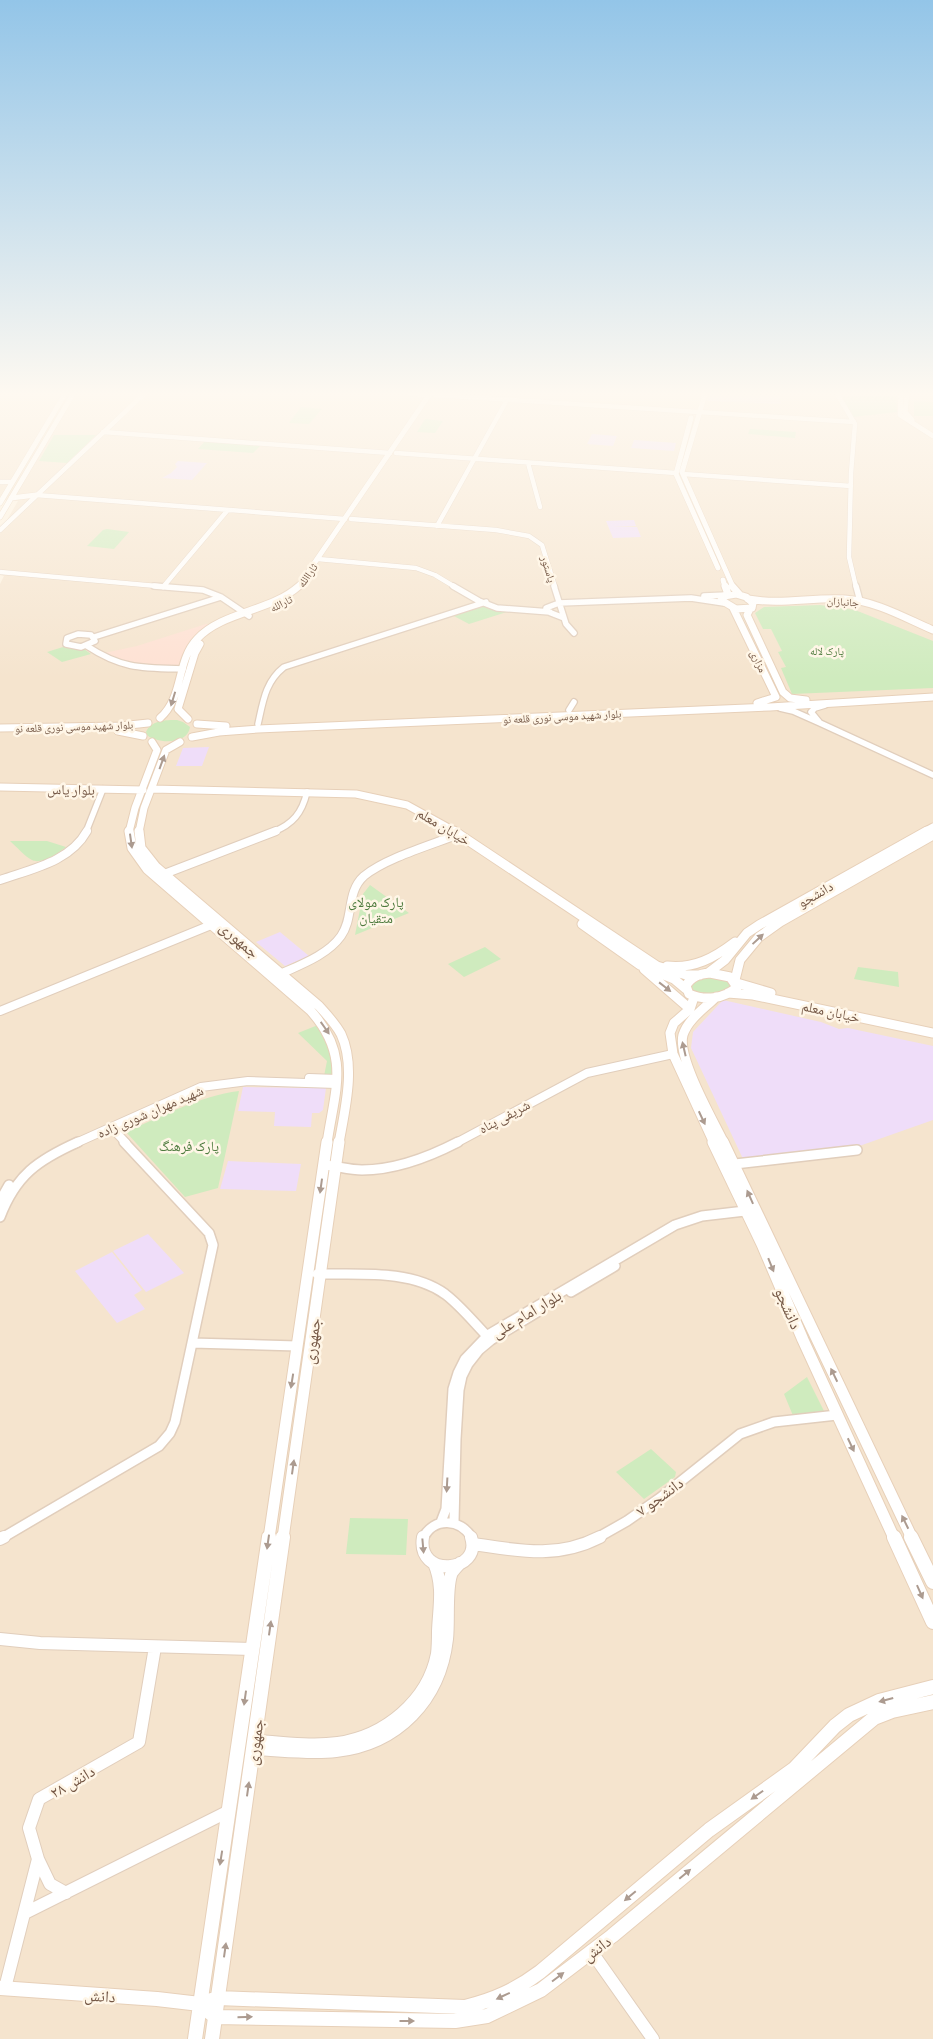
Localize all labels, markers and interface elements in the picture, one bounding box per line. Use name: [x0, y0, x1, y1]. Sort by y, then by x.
street label: پاستور: [537, 553, 559, 584]
street label: ثاراالله: [294, 560, 320, 589]
street label: ثارالله: [268, 592, 295, 614]
street label: جانبازان: [826, 593, 859, 610]
park label: پارک لاله: [810, 644, 844, 658]
street label: مزاری: [747, 648, 770, 675]
one-way arrow: [169, 692, 177, 707]
street label: بلوار شهید موسی نوری قلعه نو: [502, 706, 622, 727]
street label: بلوار شهید موسی نوری قلعه نو: [15, 717, 133, 736]
one-way arrow: [158, 754, 166, 769]
street label: بلوار یاس: [47, 780, 95, 799]
street label: خیابان معلم: [413, 804, 474, 850]
one-way arrow: [127, 833, 135, 849]
street label: دانشجو: [794, 877, 836, 912]
park label: پارک مولای متقیان: [348, 893, 404, 927]
street label: جمهوری: [215, 917, 264, 963]
one-way arrow: [752, 933, 764, 945]
one-way arrow: [658, 982, 671, 993]
street label: خیابان معلم: [800, 997, 862, 1027]
one-way arrow: [320, 1021, 330, 1034]
one-way arrow: [680, 1041, 688, 1056]
street label: شهید مهران شوری زاده: [94, 1081, 206, 1142]
street label: شریفی پناه: [475, 1095, 533, 1138]
one-way arrow: [698, 1111, 706, 1125]
park label: پارک فرهنگ: [159, 1137, 219, 1155]
one-way arrow: [317, 1178, 325, 1194]
one-way arrow: [745, 1190, 753, 1204]
one-way arrow: [767, 1258, 775, 1272]
street label: دانشجو: [771, 1284, 807, 1332]
street label: بلوار امام علی: [488, 1285, 565, 1343]
street label: جمهوری: [298, 1317, 326, 1366]
one-way arrow: [830, 1368, 838, 1382]
one-way arrow: [288, 1373, 296, 1389]
one-way arrow: [847, 1438, 855, 1452]
one-way arrow: [289, 1459, 297, 1475]
street label: دانشجو ۷: [632, 1472, 687, 1520]
one-way arrow: [443, 1477, 451, 1493]
one-way arrow: [901, 1514, 909, 1529]
one-way arrow: [264, 1534, 272, 1550]
one-way arrow: [420, 1538, 428, 1554]
one-way arrow: [916, 1585, 924, 1599]
one-way arrow: [267, 1620, 275, 1636]
one-way arrow: [241, 1690, 249, 1706]
one-way arrow: [878, 1696, 893, 1704]
street label: جمهوری: [241, 1718, 269, 1767]
street label: دانش ۲۸: [46, 1761, 99, 1803]
one-way arrow: [244, 1781, 252, 1797]
one-way arrow: [750, 1790, 764, 1800]
one-way arrow: [217, 1851, 225, 1867]
one-way arrow: [678, 1869, 691, 1880]
one-way arrow: [624, 1891, 637, 1902]
street label: دانش: [578, 1931, 615, 1967]
one-way arrow: [221, 1942, 229, 1958]
one-way arrow: [552, 1971, 565, 1982]
street label: دانش: [84, 1984, 116, 2008]
one-way arrow: [496, 1993, 510, 2001]
one-way arrow: [237, 2012, 253, 2020]
one-way arrow: [399, 2017, 415, 2025]

